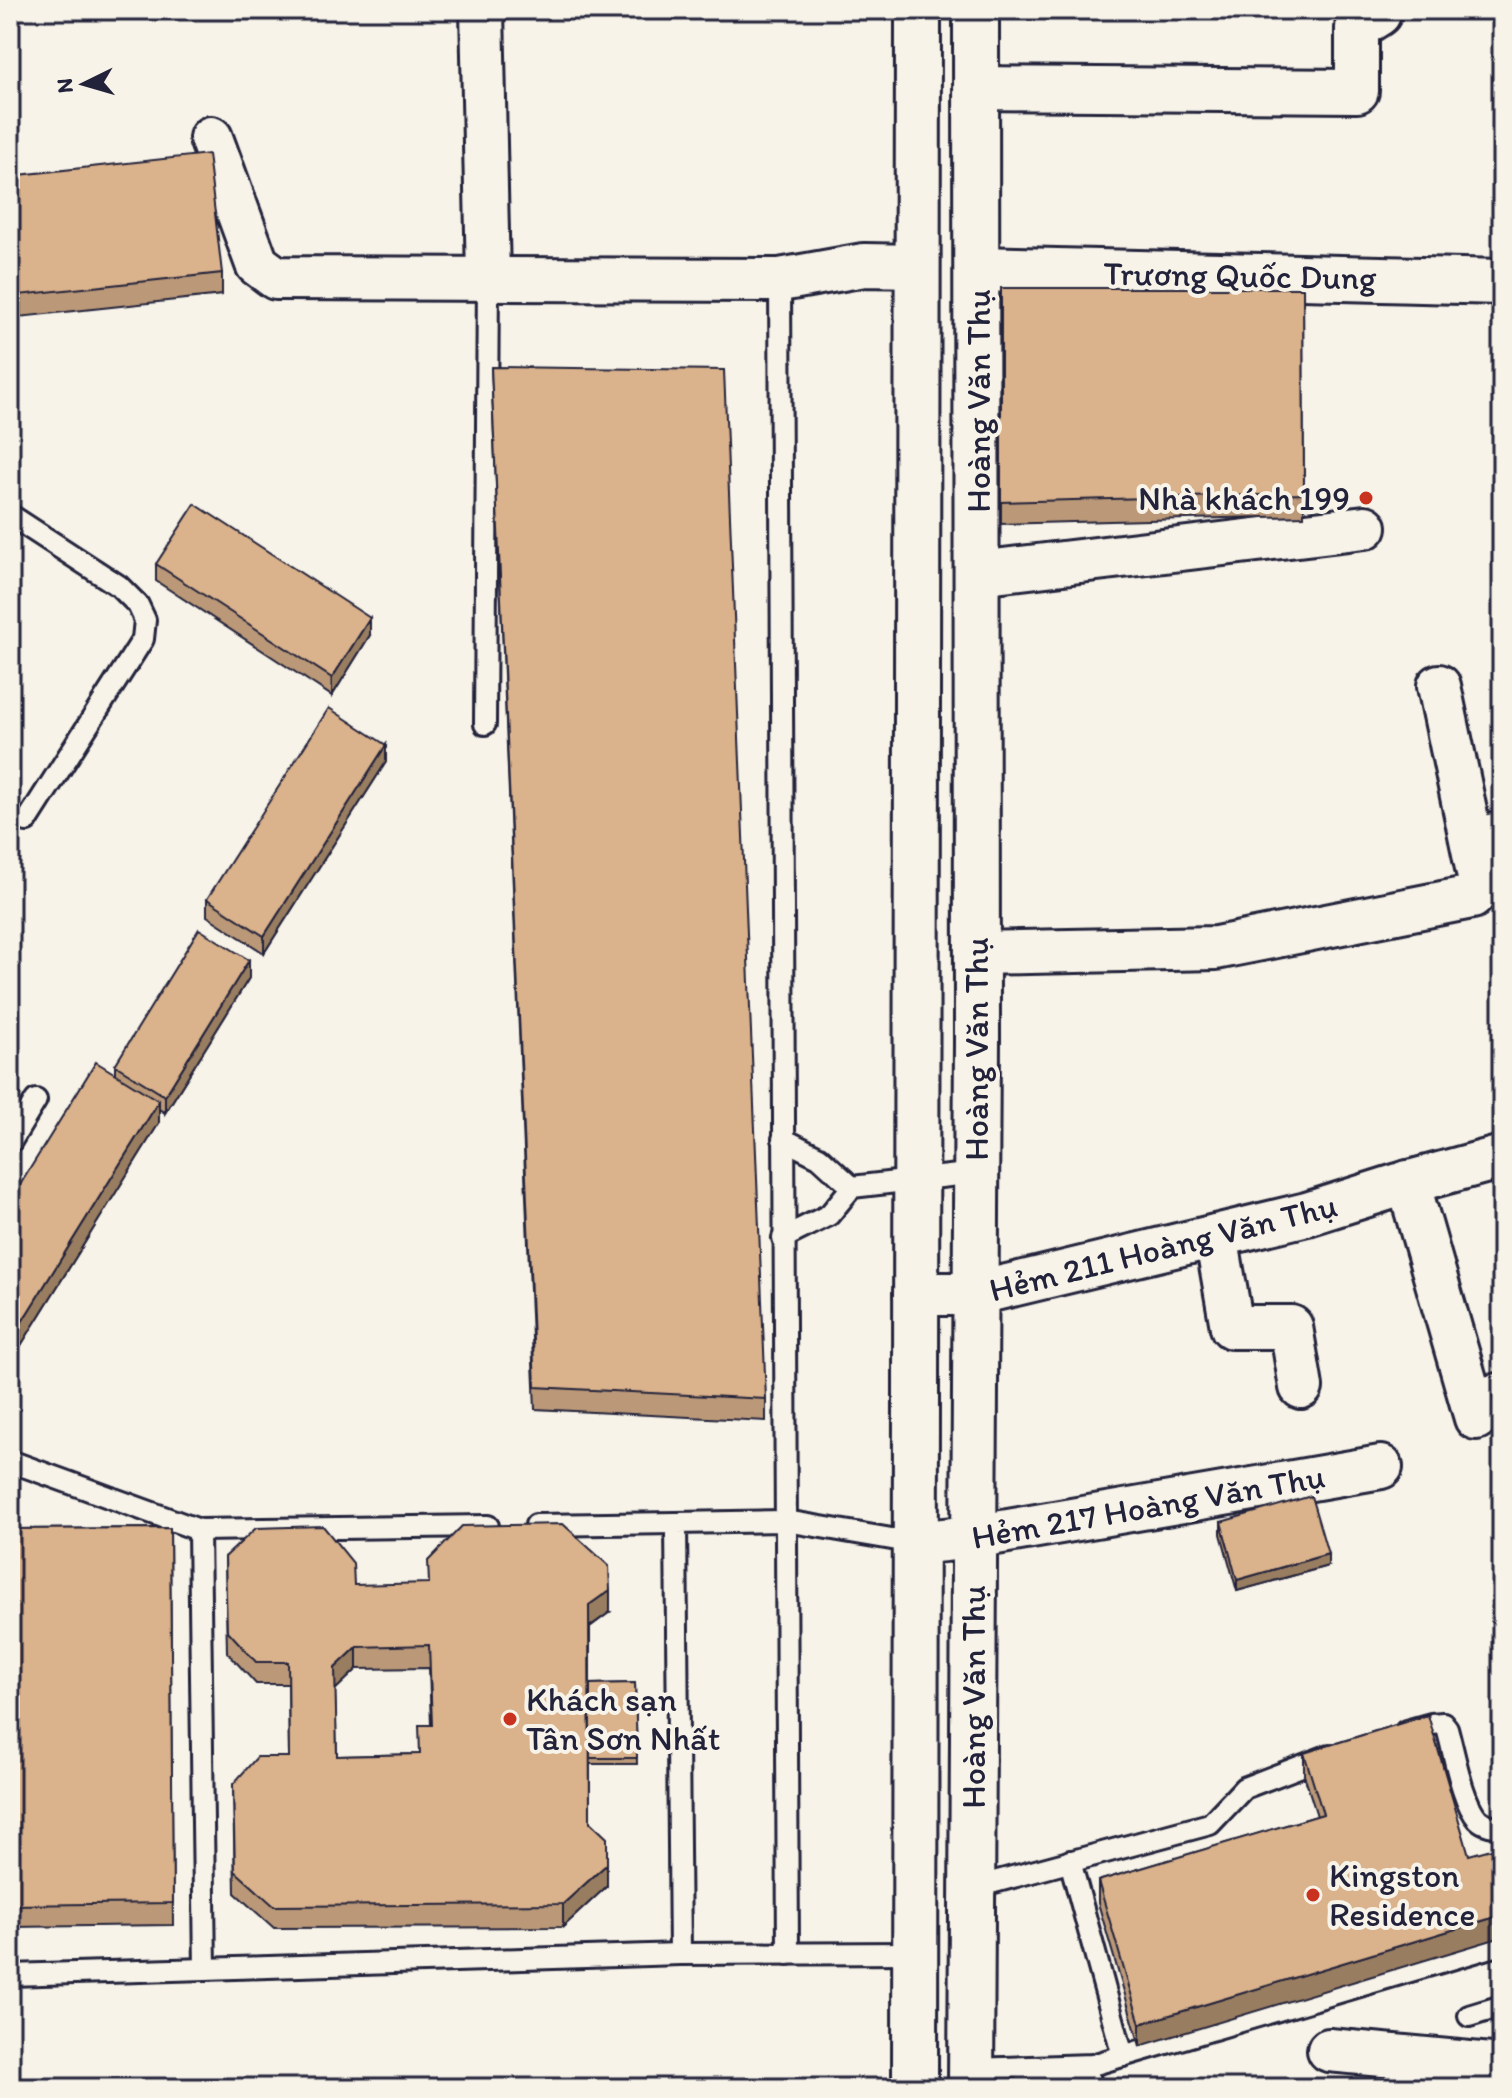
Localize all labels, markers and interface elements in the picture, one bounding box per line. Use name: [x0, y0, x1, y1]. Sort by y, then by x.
north arrow: [44, 44, 124, 124]
text: N: [50, 77, 79, 94]
street label: Trương Quốc Dung: [1103, 253, 1377, 298]
street label: Hoàng Văn Thụ: [958, 289, 999, 513]
place label: Nhà khách 199: [1138, 478, 1350, 519]
marker: Nhà khách 199: [1357, 489, 1375, 507]
street label: Hoàng Văn Thụ: [956, 937, 997, 1161]
street label: Hẻm 211 Hoàng Văn Thụ: [985, 1184, 1341, 1311]
street label: Hẻm 217 Hoàng Văn Thụ: [968, 1455, 1328, 1558]
street label: Hoàng Văn Thụ: [953, 1585, 994, 1809]
place label: Khách sạn Tân Sơn Nhất: [526, 1679, 721, 1759]
marker: Khách sạn Tân Sơn Nhất: [501, 1710, 519, 1728]
place label: Kingston Residence: [1329, 1855, 1475, 1935]
marker: Kingston Residence: [1304, 1886, 1322, 1904]

